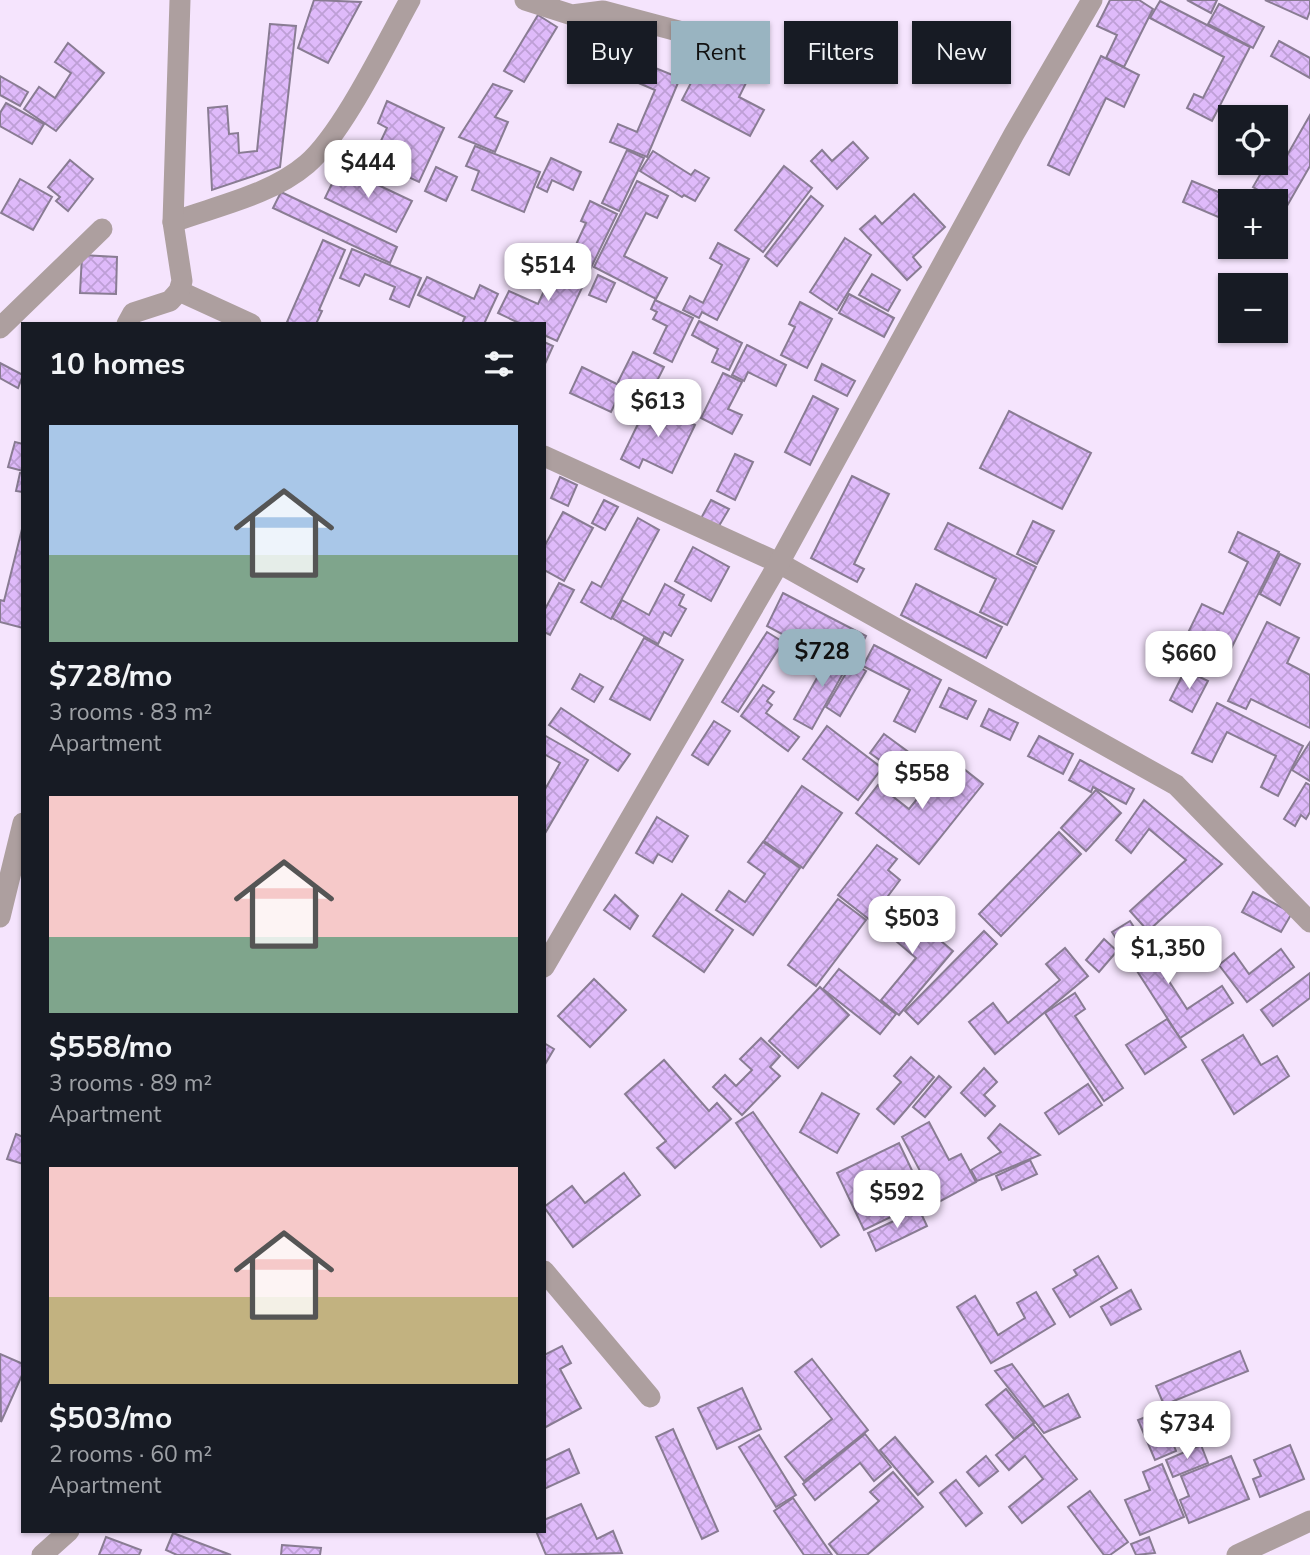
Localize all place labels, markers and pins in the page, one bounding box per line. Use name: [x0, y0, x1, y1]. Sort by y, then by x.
pin: $444: [327, 140, 409, 200]
pin: $514: [507, 244, 589, 303]
pin: $613: [617, 380, 699, 439]
pin: $728: [781, 630, 863, 689]
pin: $660: [1148, 632, 1230, 691]
pin: $558: [881, 752, 963, 811]
pin: $503: [871, 897, 953, 956]
pin: $1,350: [1111, 926, 1225, 986]
pin: $592: [856, 1170, 938, 1230]
pin: $734: [1146, 1402, 1228, 1461]

